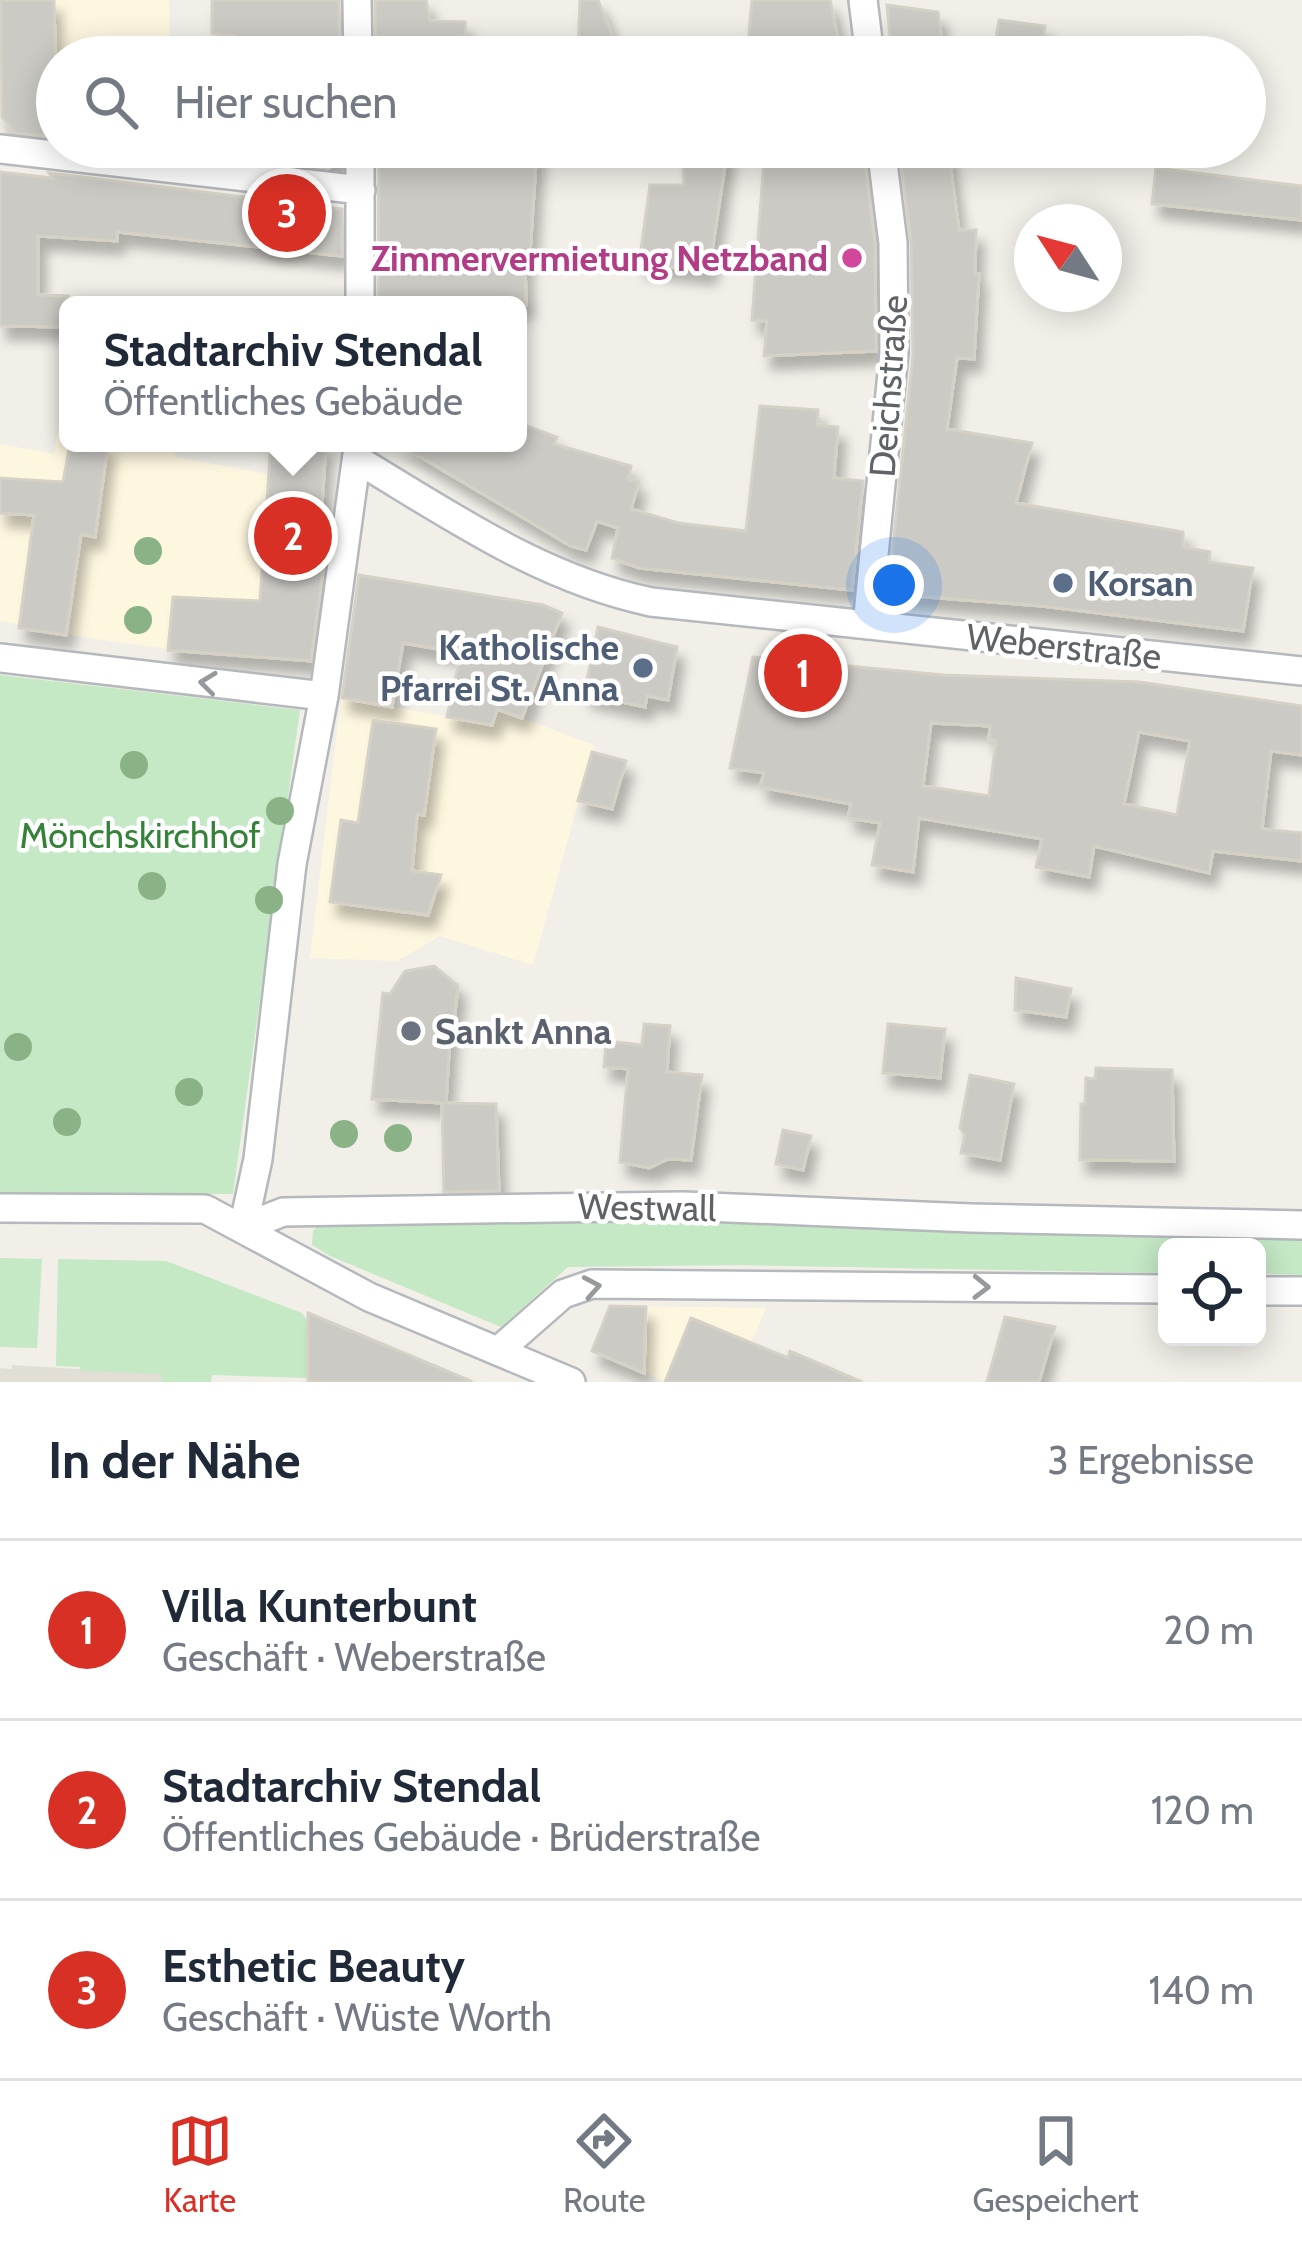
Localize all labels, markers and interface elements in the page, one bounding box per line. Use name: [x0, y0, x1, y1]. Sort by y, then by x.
search box: [36, 36, 1266, 168]
icon: search: [78, 69, 144, 135]
text: Hier suchen: [174, 75, 398, 129]
pin: 3: [248, 168, 326, 258]
north arrow: [1014, 204, 1122, 312]
place label: Zimmervermietung Netzband: [370, 236, 828, 280]
marker: Zimmervermietung Netzband: [839, 245, 865, 271]
street label: Deichstraße: [860, 294, 916, 478]
popup: [59, 296, 527, 452]
text: Stadtarchiv Stendal: [104, 323, 483, 377]
text: Öffentliches Gebäude: [104, 377, 463, 425]
pin: 2: [254, 491, 332, 581]
your location: [864, 555, 924, 615]
place label: Korsan: [1087, 561, 1194, 605]
marker: Korsan: [1050, 570, 1076, 596]
street label: Weberstraße: [965, 614, 1163, 678]
place label: Katholische Pfarrei St. Anna: [380, 625, 619, 710]
pin: 1: [764, 628, 842, 718]
marker: Katholische Pfarrei St. Anna: [630, 655, 656, 681]
one-way arrow: [198, 670, 218, 696]
park label: Mönchskirchhof: [19, 813, 261, 857]
place label: Sankt Anna: [435, 1009, 612, 1053]
marker: Sankt Anna: [398, 1018, 424, 1044]
street label: Westwall: [577, 1184, 717, 1230]
map controls: [1158, 1238, 1266, 1346]
button: locate: [1158, 1238, 1266, 1346]
one-way arrow: [973, 1274, 991, 1300]
one-way arrow: [582, 1276, 602, 1301]
text: In der Nähe: [48, 1429, 301, 1491]
text: 3 Ergebnisse: [1047, 1436, 1254, 1484]
text: Villa Kunterbunt: [162, 1579, 477, 1633]
text: 1: [80, 1606, 94, 1654]
text: 20 m: [1163, 1606, 1254, 1654]
text: Geschäft · Weberstraße: [162, 1633, 546, 1681]
text: Stadtarchiv Stendal: [162, 1759, 541, 1813]
text: 2: [77, 1786, 97, 1834]
text: 120 m: [1151, 1786, 1254, 1834]
text: Öffentliches Gebäude · Brüderstraße: [162, 1813, 760, 1861]
text: Esthetic Beauty: [162, 1939, 465, 1993]
text: 3: [76, 1966, 98, 2014]
text: 140 m: [1149, 1966, 1254, 2014]
text: Geschäft · Wüste Worth: [162, 1993, 552, 2041]
tab: Karte: [163, 2108, 236, 2220]
tab: Route: [563, 2108, 646, 2220]
tab: Gespeichert: [972, 2108, 1139, 2220]

